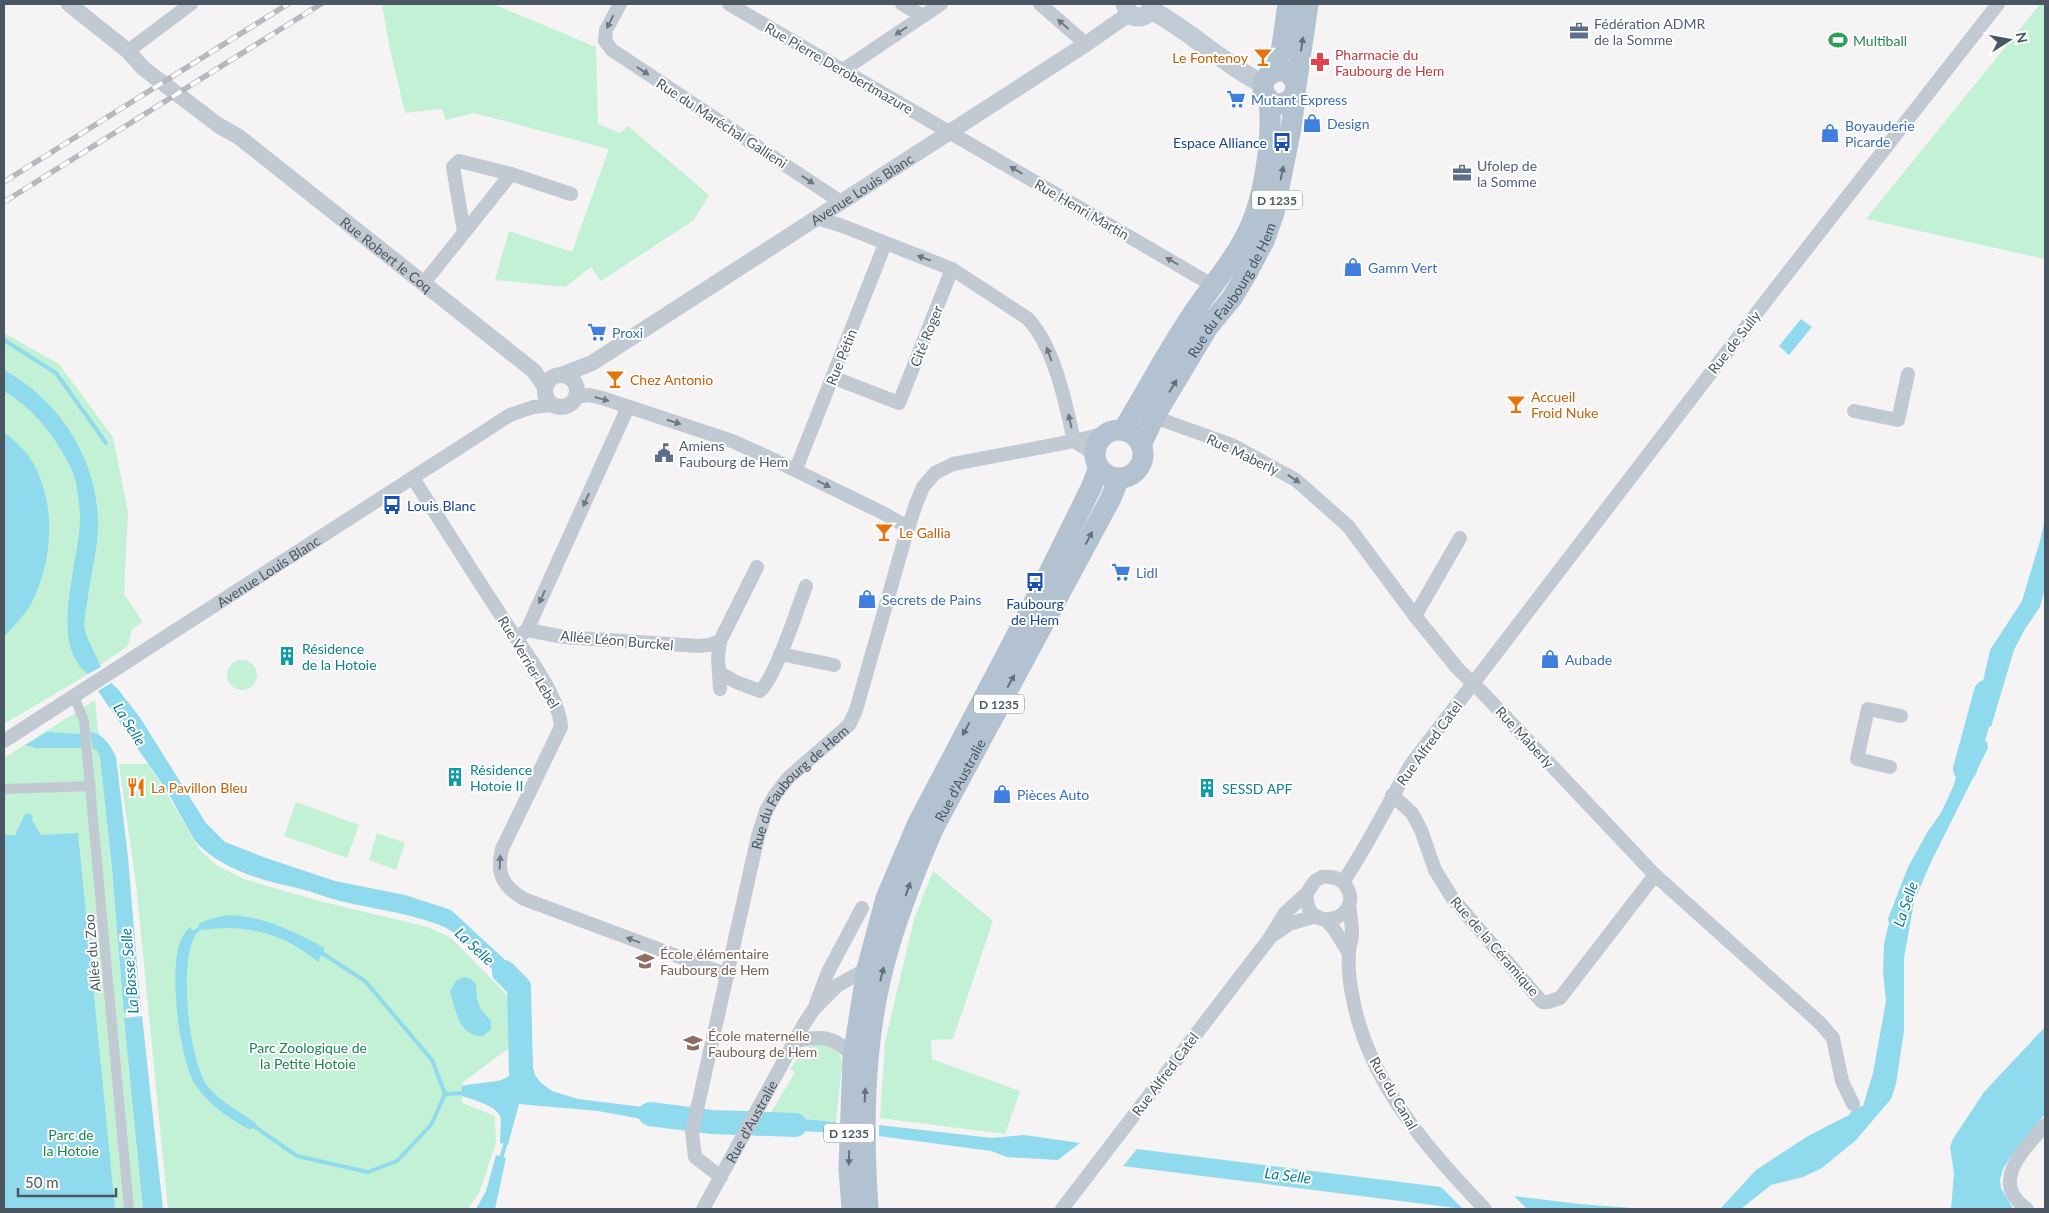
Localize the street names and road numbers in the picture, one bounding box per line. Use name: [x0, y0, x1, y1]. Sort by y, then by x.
street label: Rue Pierre Derobertmazure: [762, 19, 916, 117]
street label: Rue du Maréchal Gallieni: [653, 74, 791, 172]
street label: Avenue Louis Blanc: [807, 149, 916, 228]
street label: Rue Henri Martin: [1032, 175, 1132, 243]
road number: D 1235: [1252, 190, 1302, 210]
street label: Rue Robert le Coq: [338, 213, 436, 296]
street label: Rue du Faubourg de Hem: [1183, 220, 1278, 360]
street label: Cité Roger: [906, 303, 946, 369]
street label: Rue de Sully: [1704, 307, 1764, 377]
street label: Rue Pétin: [822, 326, 860, 388]
street label: Rue Maberly: [1204, 430, 1283, 478]
street label: Avenue Louis Blanc: [213, 531, 323, 610]
street label: Rue Verrier Lebel: [495, 613, 563, 711]
street label: Allée Léon Burckel: [560, 627, 674, 653]
road number: D 1235: [974, 694, 1024, 714]
street label: Rue Alfred Catel: [1393, 698, 1465, 788]
street label: Rue Maberly: [1492, 703, 1558, 772]
street label: Rue du Faubourg de Hem: [747, 721, 851, 851]
street label: Rue d'Australie: [930, 736, 988, 824]
street label: Rue de la Céramique: [1447, 893, 1543, 999]
street label: Allée du Zoo: [80, 914, 104, 992]
street label: Rue Alfred Catel: [1128, 1029, 1202, 1119]
street label: Rue du Canal: [1366, 1054, 1422, 1132]
street label: Rue d'Australie: [722, 1077, 780, 1165]
road number: D 1235: [824, 1124, 874, 1142]

